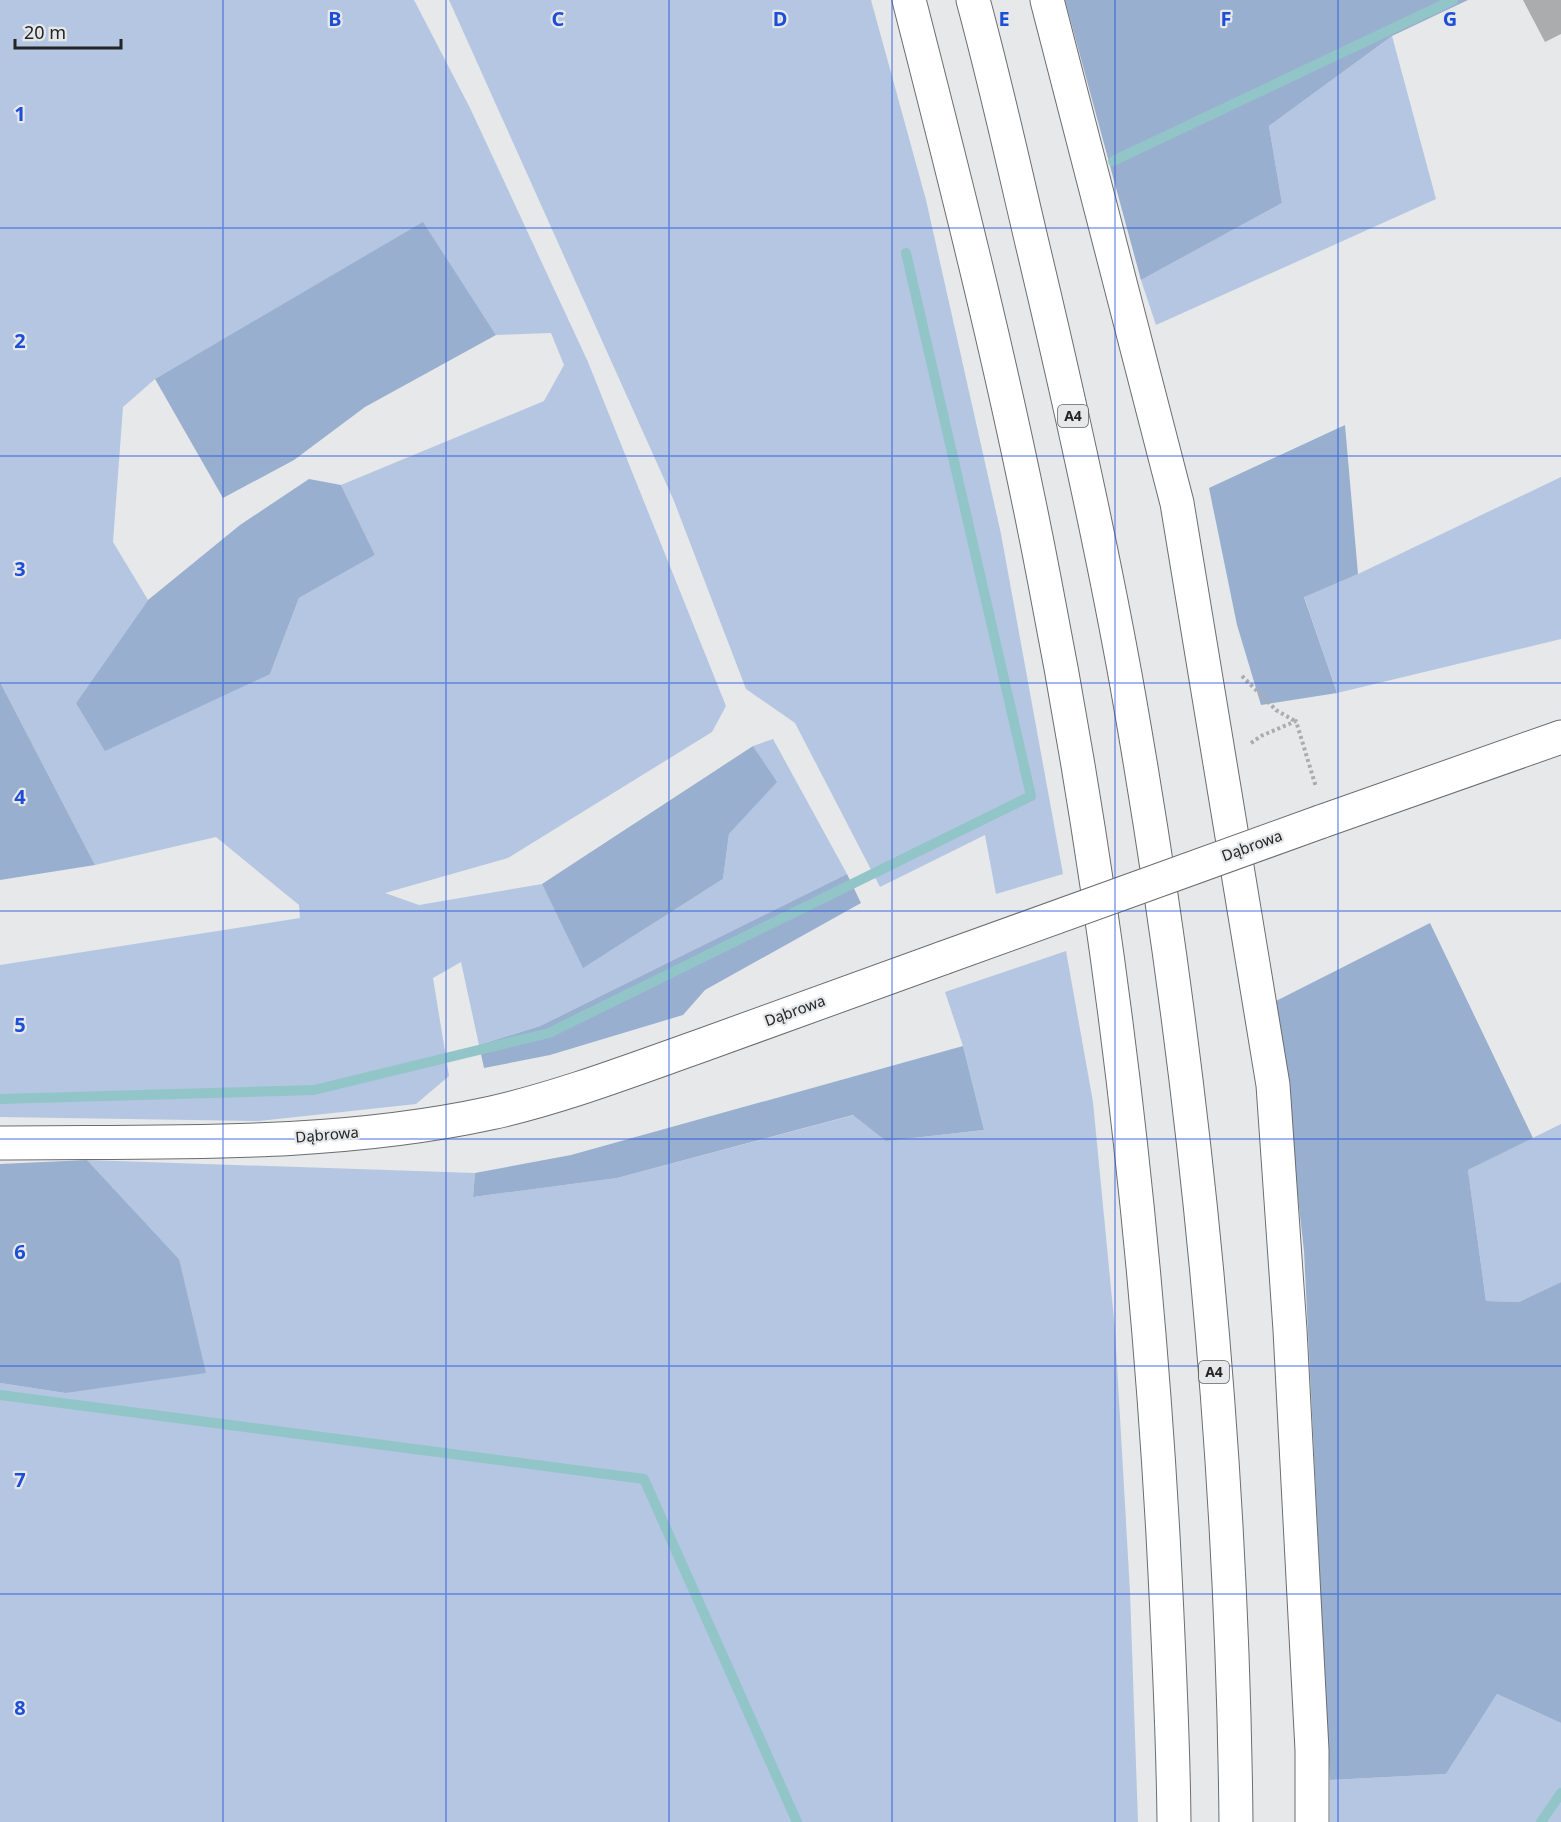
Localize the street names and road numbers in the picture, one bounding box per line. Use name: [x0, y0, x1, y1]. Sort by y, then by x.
road number: A4: [1058, 405, 1088, 427]
street label: Dąbrowa: [1218, 825, 1285, 865]
street label: Dąbrowa: [761, 990, 828, 1030]
street label: Dąbrowa: [294, 1121, 359, 1147]
road number: A4: [1199, 1361, 1229, 1383]

